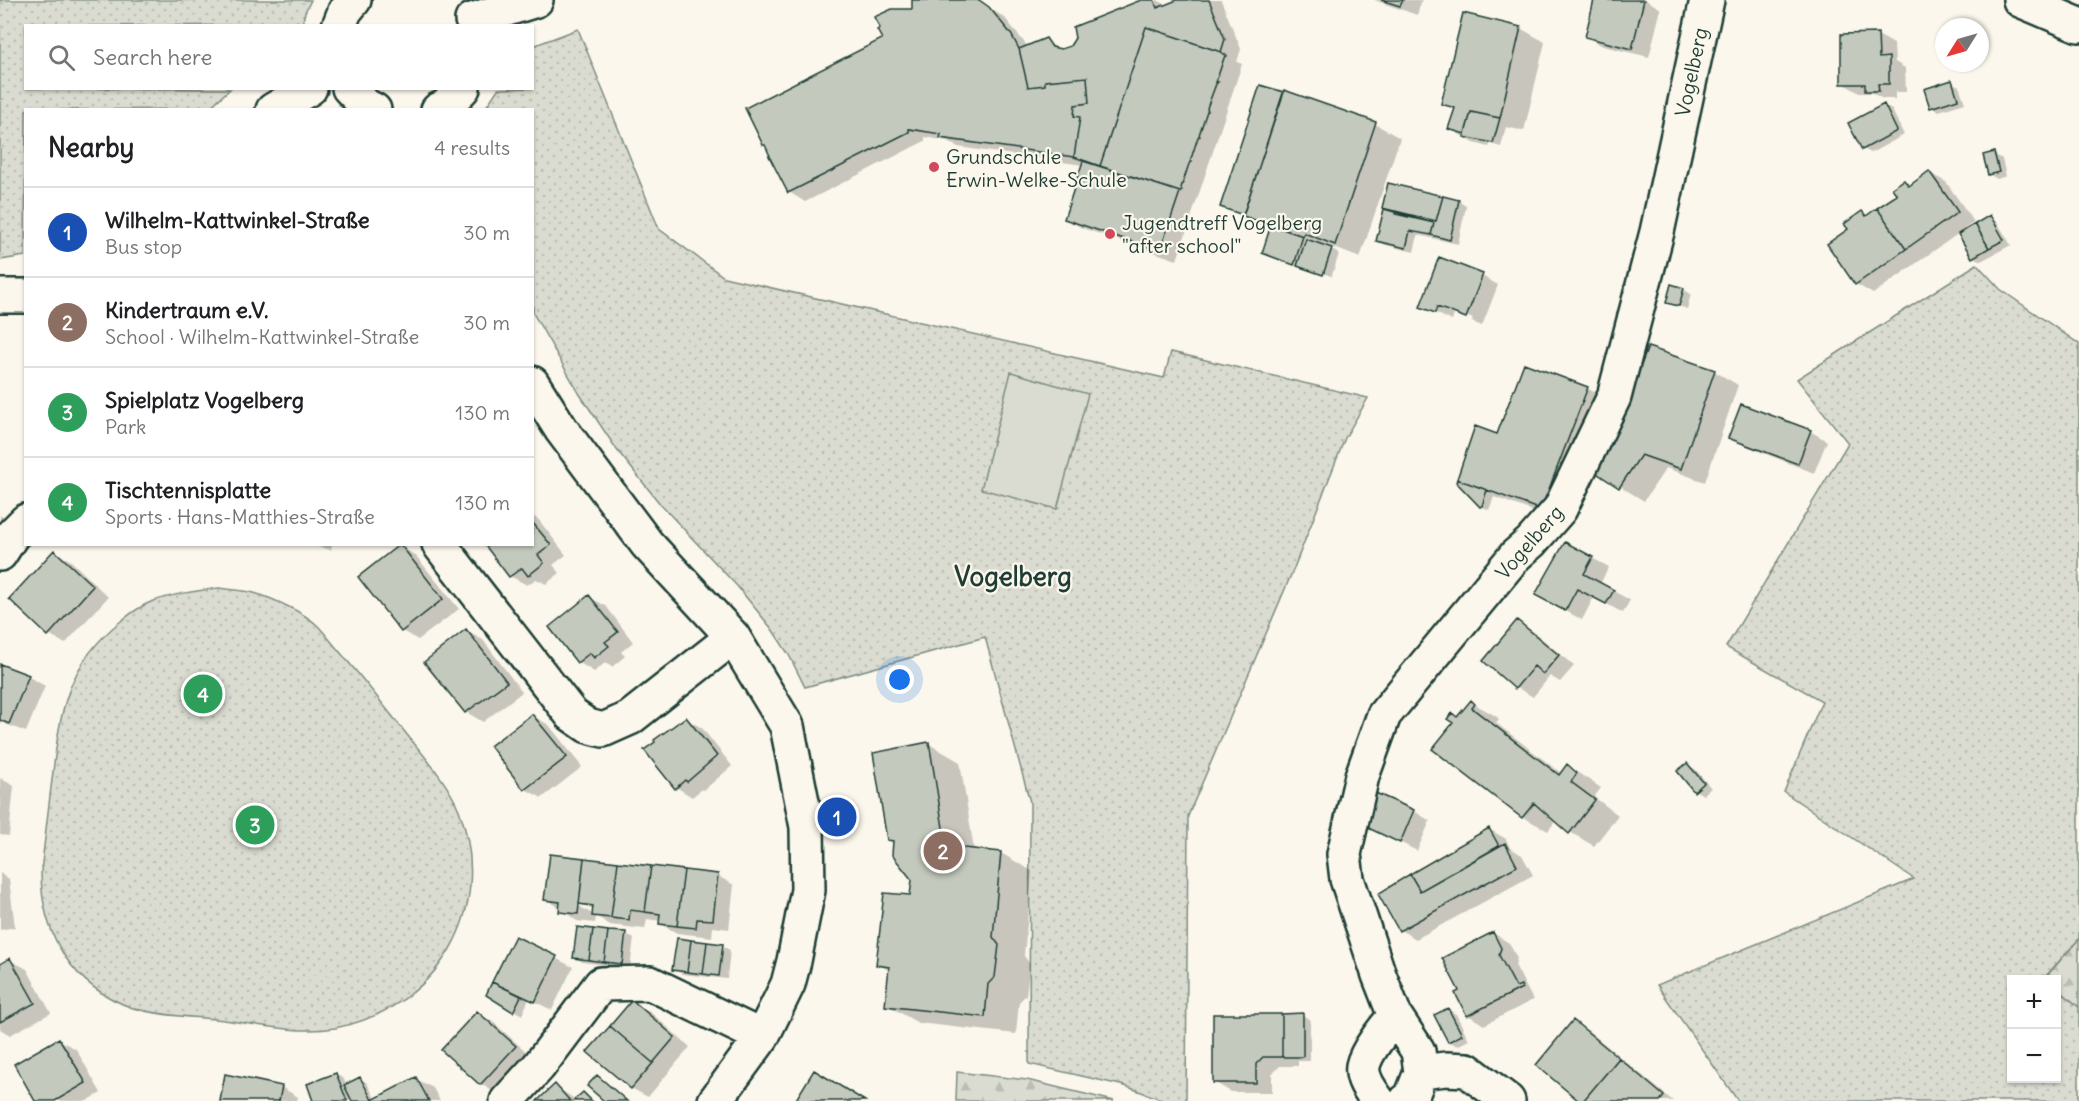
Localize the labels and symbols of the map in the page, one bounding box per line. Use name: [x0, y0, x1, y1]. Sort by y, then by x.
north arrow: [1935, 18, 1989, 72]
street label: Vogelberg: [1669, 25, 1713, 119]
place label: Grundschule Erwin-Welke-Schule: [946, 144, 1127, 192]
marker: Grundschule Erwin-Welke-Schule: [927, 160, 941, 174]
place label: Jugendtreff Vogelberg "after school": [1122, 210, 1322, 258]
marker: Jugendtreff Vogelberg "after school": [1103, 227, 1117, 241]
street label: Vogelberg: [1490, 500, 1568, 584]
district label: Vogelberg: [954, 560, 1072, 593]
your location: [885, 665, 914, 694]
pin: 4: [184, 672, 222, 716]
pin: 1: [818, 794, 856, 840]
pin: 3: [236, 802, 274, 848]
pin: 2: [924, 828, 962, 874]

